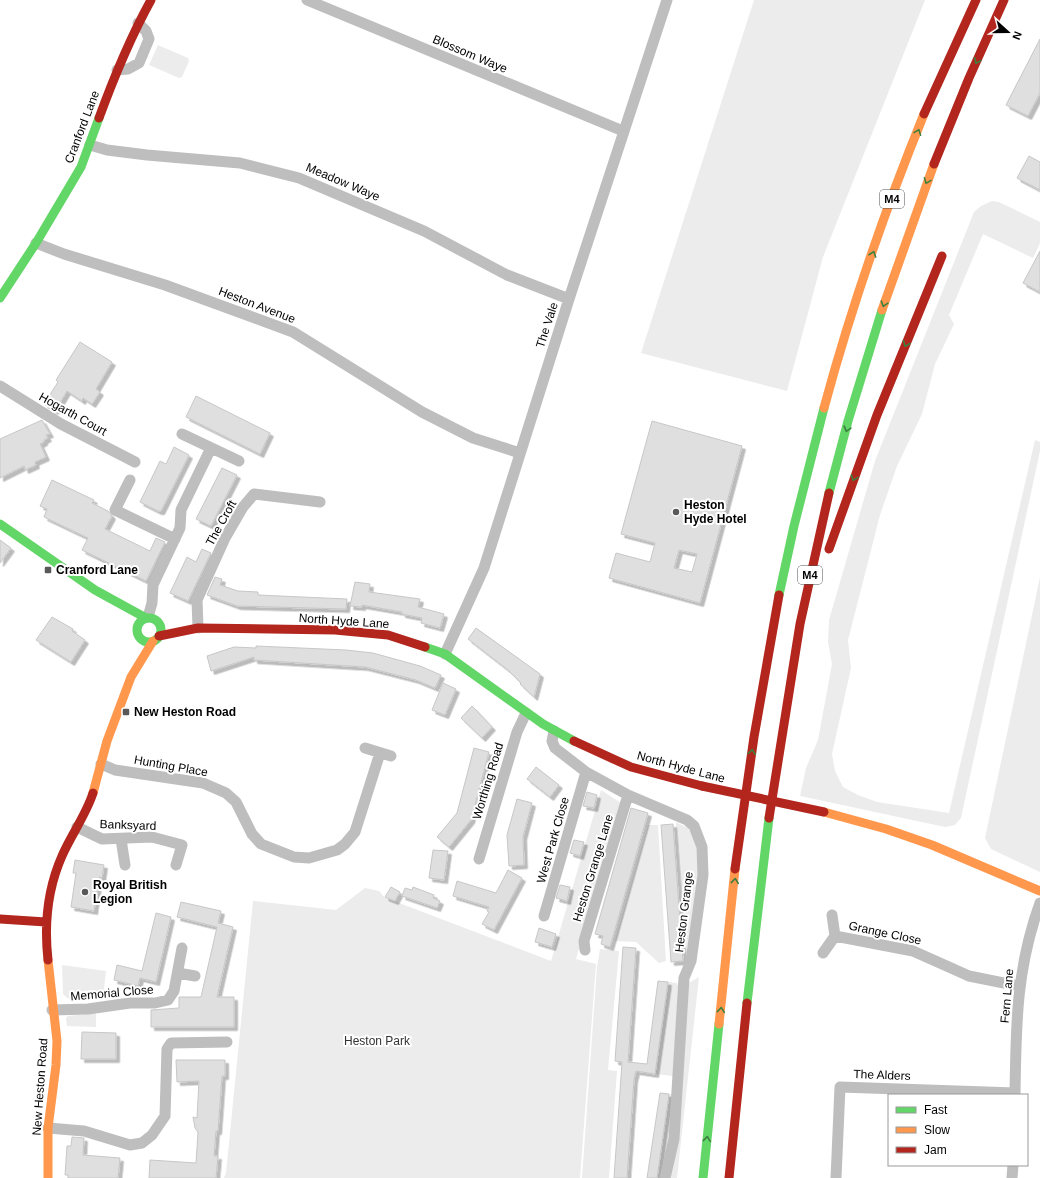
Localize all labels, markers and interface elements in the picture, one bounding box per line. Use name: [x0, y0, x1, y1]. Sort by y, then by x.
north arrow: [988, 12, 1028, 52]
text: N: [1010, 30, 1024, 41]
street label: Blossom Waye: [431, 32, 510, 76]
one-way arrow: [974, 57, 982, 65]
street label: Cranford Lane: [62, 88, 102, 165]
one-way arrow: [913, 129, 921, 136]
street label: Meadow Waye: [304, 160, 382, 204]
one-way arrow: [924, 178, 932, 185]
road number: M4: [880, 190, 904, 208]
one-way arrow: [868, 251, 876, 258]
street label: Heston Avenue: [217, 284, 298, 326]
street label: The Vale: [533, 300, 561, 350]
one-way arrow: [880, 300, 889, 307]
one-way arrow: [903, 341, 911, 348]
street label: Hogarth Court: [37, 390, 110, 439]
one-way arrow: [843, 425, 852, 432]
one-way arrow: [850, 475, 858, 482]
street label: The Croft: [203, 497, 240, 548]
place label: Heston Hyde Hotel: [684, 498, 747, 526]
marker: Heston Hyde Hotel: [671, 507, 681, 517]
place label: Cranford Lane: [56, 563, 138, 577]
marker: Cranford Lane: [43, 565, 53, 575]
road number: M4: [798, 566, 822, 584]
street label: North Hyde Lane: [298, 611, 390, 631]
place label: New Heston Road: [134, 705, 236, 719]
marker: New Heston Road: [121, 707, 131, 717]
street label: Worthing Road: [470, 741, 506, 821]
street label: North Hyde Lane: [635, 748, 727, 786]
one-way arrow: [747, 749, 756, 755]
street label: Hunting Place: [133, 753, 209, 779]
street label: West Park Close: [534, 795, 572, 885]
street label: Heston Grange Lane: [570, 812, 616, 923]
street label: Banksyard: [99, 817, 157, 833]
street label: Heston Grange: [672, 870, 696, 953]
place label: Royal British Legion: [93, 878, 167, 906]
one-way arrow: [731, 878, 740, 884]
marker: Royal British Legion: [80, 887, 90, 897]
street label: Grange Close: [847, 918, 923, 948]
street label: Fern Lane: [998, 968, 1016, 1024]
street label: Memorial Close: [70, 982, 154, 1004]
one-way arrow: [716, 1007, 725, 1013]
park label: Heston Park: [344, 1034, 411, 1048]
street label: New Heston Road: [30, 1038, 50, 1136]
street label: The Alders: [853, 1067, 911, 1083]
legend: [888, 1094, 1028, 1166]
text: Fast: [924, 1103, 948, 1117]
text: Slow: [924, 1123, 950, 1137]
one-way arrow: [702, 1136, 711, 1142]
text: Jam: [924, 1143, 947, 1157]

